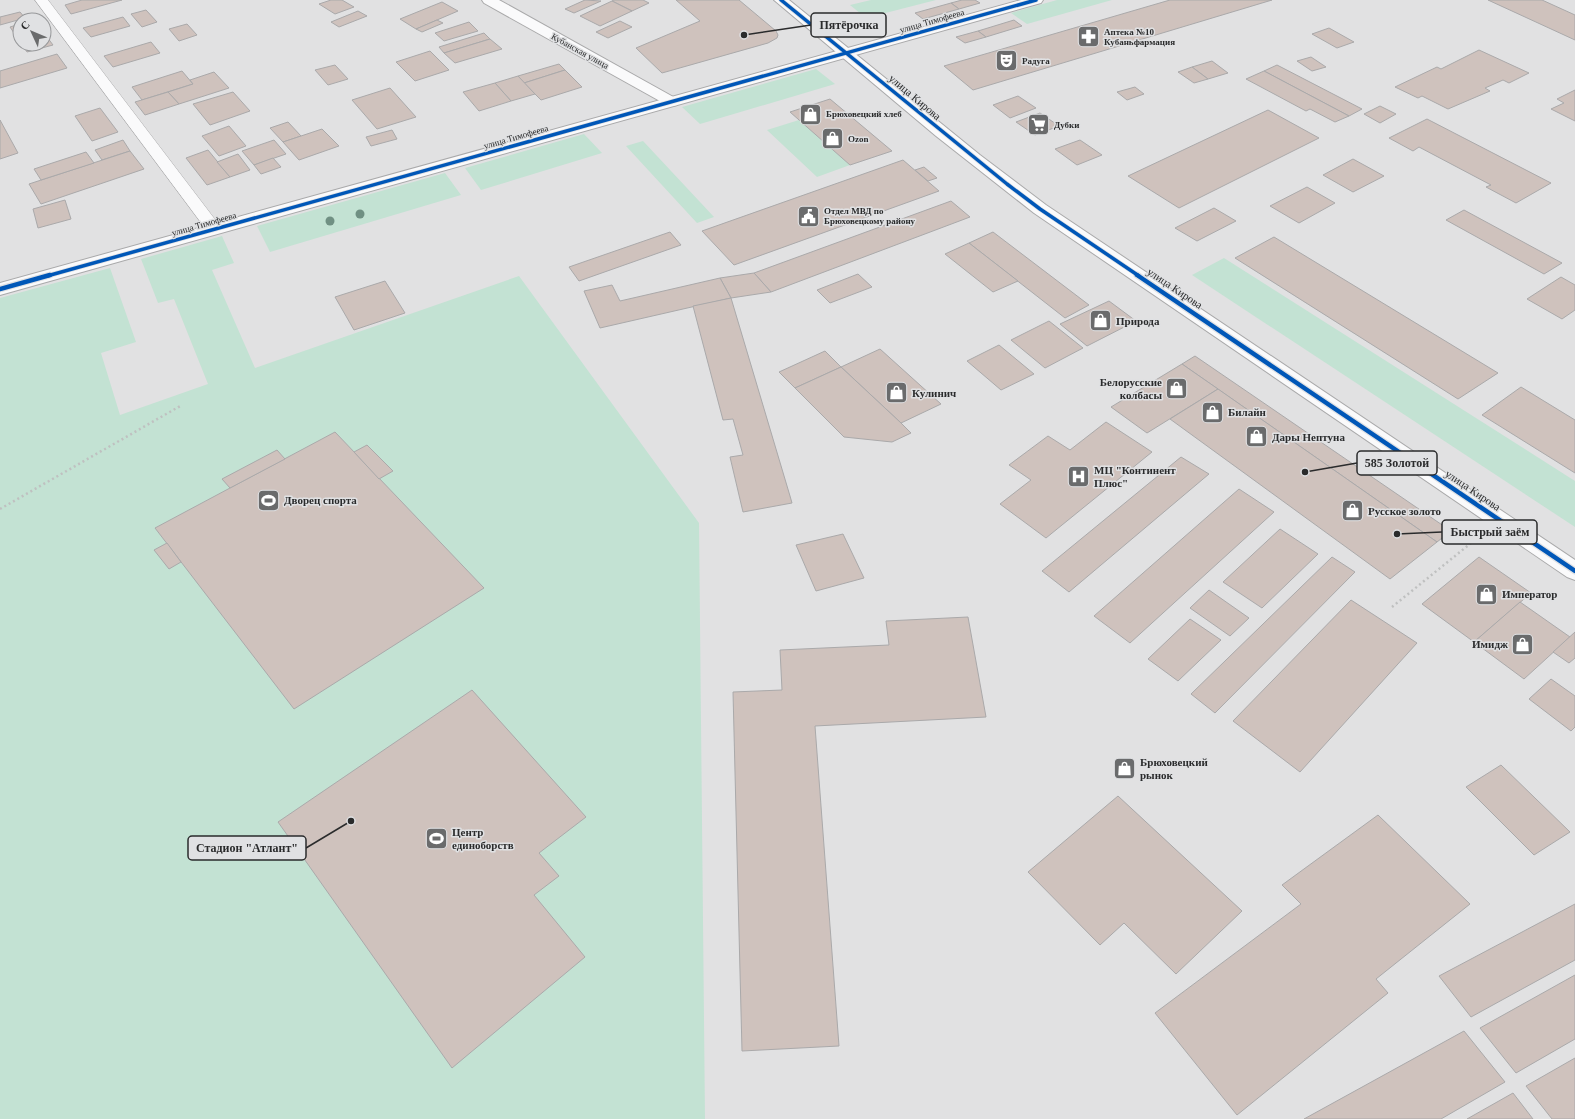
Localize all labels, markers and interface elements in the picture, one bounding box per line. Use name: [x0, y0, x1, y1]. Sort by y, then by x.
street label: улица Тимофеева: [899, 7, 965, 35]
north arrow: [12, 12, 52, 52]
callout: Пятёрочка: [811, 13, 886, 37]
text: С: [18, 18, 32, 32]
text: Пятёрочка: [820, 18, 878, 32]
pharmacy icon: Аптека №10 Кубаньфармация: [1075, 24, 1101, 50]
place label: Аптека №10 Кубаньфармация: [1104, 27, 1175, 47]
street label: Кубанская улица: [550, 31, 610, 71]
theatre icon: Радуга: [994, 48, 1020, 74]
place label: Радуга: [1022, 56, 1050, 66]
street label: улица Кирова: [887, 72, 943, 122]
shop icon: Брюховецкий хлеб: [797, 101, 823, 127]
place label: Брюховецкий хлеб: [826, 109, 902, 119]
supermarket icon: Дубки: [1026, 112, 1052, 138]
place label: Дубки: [1054, 120, 1079, 130]
street label: улица Тимофеева: [483, 123, 549, 151]
shop icon: Ozon: [819, 126, 845, 152]
place label: Ozon: [848, 134, 869, 144]
public building icon: Отдел МВД по Брюховецкому району: [795, 203, 821, 229]
place label: Отдел МВД по Брюховецкому району: [824, 206, 916, 226]
street label: улица Тимофеева: [171, 210, 237, 238]
street label: улица Кирова: [1145, 265, 1205, 311]
shop icon: Природа: [1087, 308, 1113, 334]
place label: Природа: [1116, 315, 1160, 327]
shop icon: Белорусские колбасы: [1164, 375, 1190, 401]
place label: Белорусские колбасы: [1100, 376, 1162, 401]
shop icon: Кулинич: [883, 380, 909, 406]
place label: Кулинич: [912, 387, 956, 399]
shop icon: Билайн: [1200, 399, 1226, 425]
place label: Билайн: [1228, 406, 1267, 418]
shop icon: Дары Нептуна: [1243, 424, 1269, 450]
place label: Дары Нептуна: [1272, 431, 1345, 443]
callout: 585 Золотой: [1357, 451, 1437, 475]
text: 585 Золотой: [1365, 456, 1429, 470]
hospital icon: МЦ "Континент Плюс": [1066, 463, 1092, 489]
place label: МЦ "Континент Плюс": [1094, 464, 1176, 489]
street label: улица Кирова: [1443, 467, 1503, 513]
sports icon: Дворец спорта: [256, 487, 282, 513]
place label: Дворец спорта: [284, 494, 357, 506]
shop icon: Русское золото: [1340, 498, 1366, 524]
place label: Русское золото: [1368, 505, 1441, 517]
callout: Быстрый заём: [1442, 520, 1537, 544]
text: Быстрый заём: [1451, 525, 1529, 539]
shop icon: Император: [1474, 581, 1500, 607]
place label: Император: [1502, 588, 1557, 600]
shop icon: Имидж: [1510, 631, 1536, 657]
place label: Имидж: [1472, 638, 1508, 650]
shop icon: Брюховецкий рынок: [1111, 755, 1137, 781]
place label: Брюховецкий рынок: [1140, 756, 1209, 781]
sports icon: Центр единоборств: [423, 825, 449, 851]
place label: Центр единоборств: [452, 826, 514, 851]
callout: Стадион "Атлант": [188, 836, 306, 860]
text: Стадион "Атлант": [196, 841, 298, 855]

